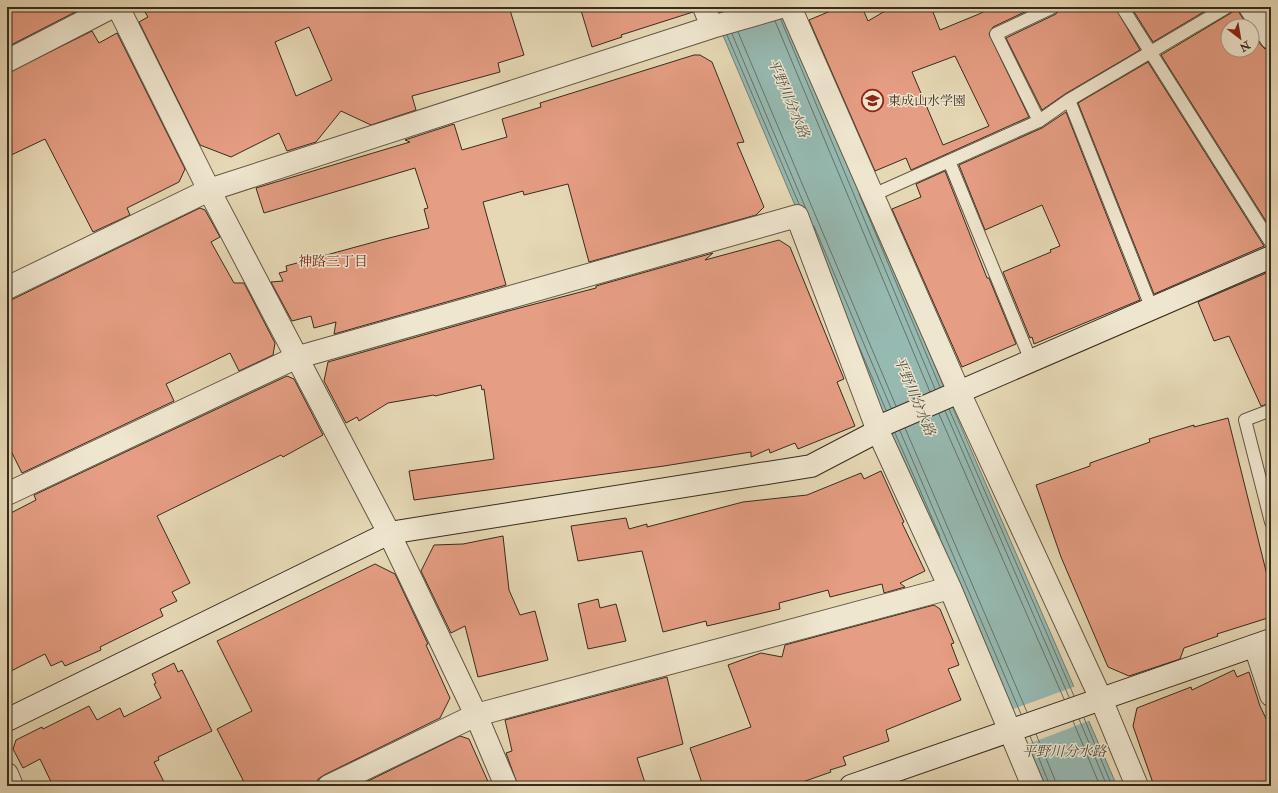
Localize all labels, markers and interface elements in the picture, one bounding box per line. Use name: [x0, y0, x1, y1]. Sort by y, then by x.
north arrow: [1220, 18, 1260, 58]
text: N: [1236, 38, 1253, 55]
water label: 平野川分水路: [764, 56, 813, 141]
school or university icon: 東成山水学園: [859, 87, 885, 113]
place label: 東成山水学園: [888, 93, 966, 109]
district label: 神路三丁目: [298, 253, 368, 270]
water label: 平野川分水路: [890, 354, 939, 439]
water label: 平野川分水路: [1022, 743, 1107, 760]

